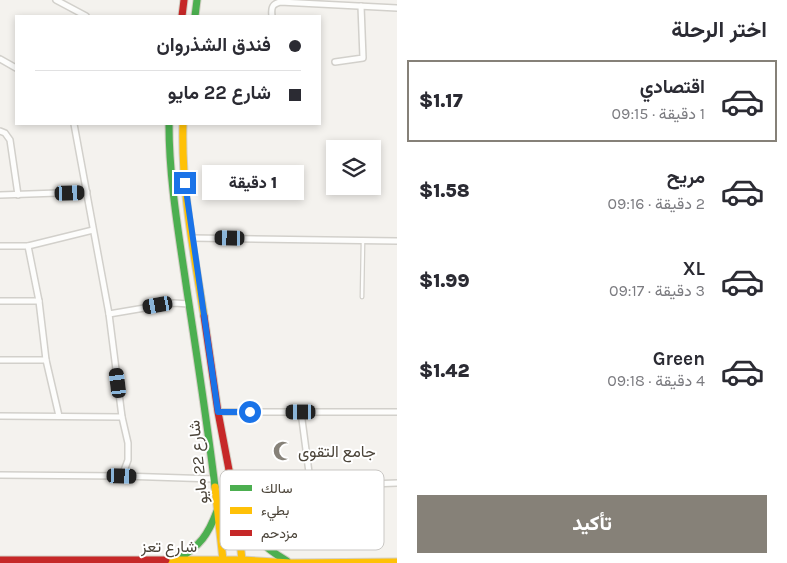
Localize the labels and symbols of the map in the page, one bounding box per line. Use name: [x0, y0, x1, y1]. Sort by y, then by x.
callout: 1 دقيقة: [202, 166, 305, 200]
route end: [174, 172, 196, 194]
car: [54, 185, 85, 201]
car: [214, 230, 245, 246]
car: [141, 295, 174, 315]
car: [108, 367, 127, 399]
route start: [239, 401, 261, 423]
car: [286, 405, 316, 420]
street label: شارع 22 مايو: [184, 419, 214, 505]
mosque icon: جامع التقوى: [272, 440, 294, 462]
place label: جامع التقوى: [298, 442, 376, 463]
car: [106, 468, 137, 484]
legend: [220, 470, 384, 550]
text: سالك: [261, 480, 292, 497]
text: بطيء: [261, 502, 289, 522]
text: مزدحم: [261, 525, 298, 542]
street label: شارع تعز: [140, 537, 197, 558]

